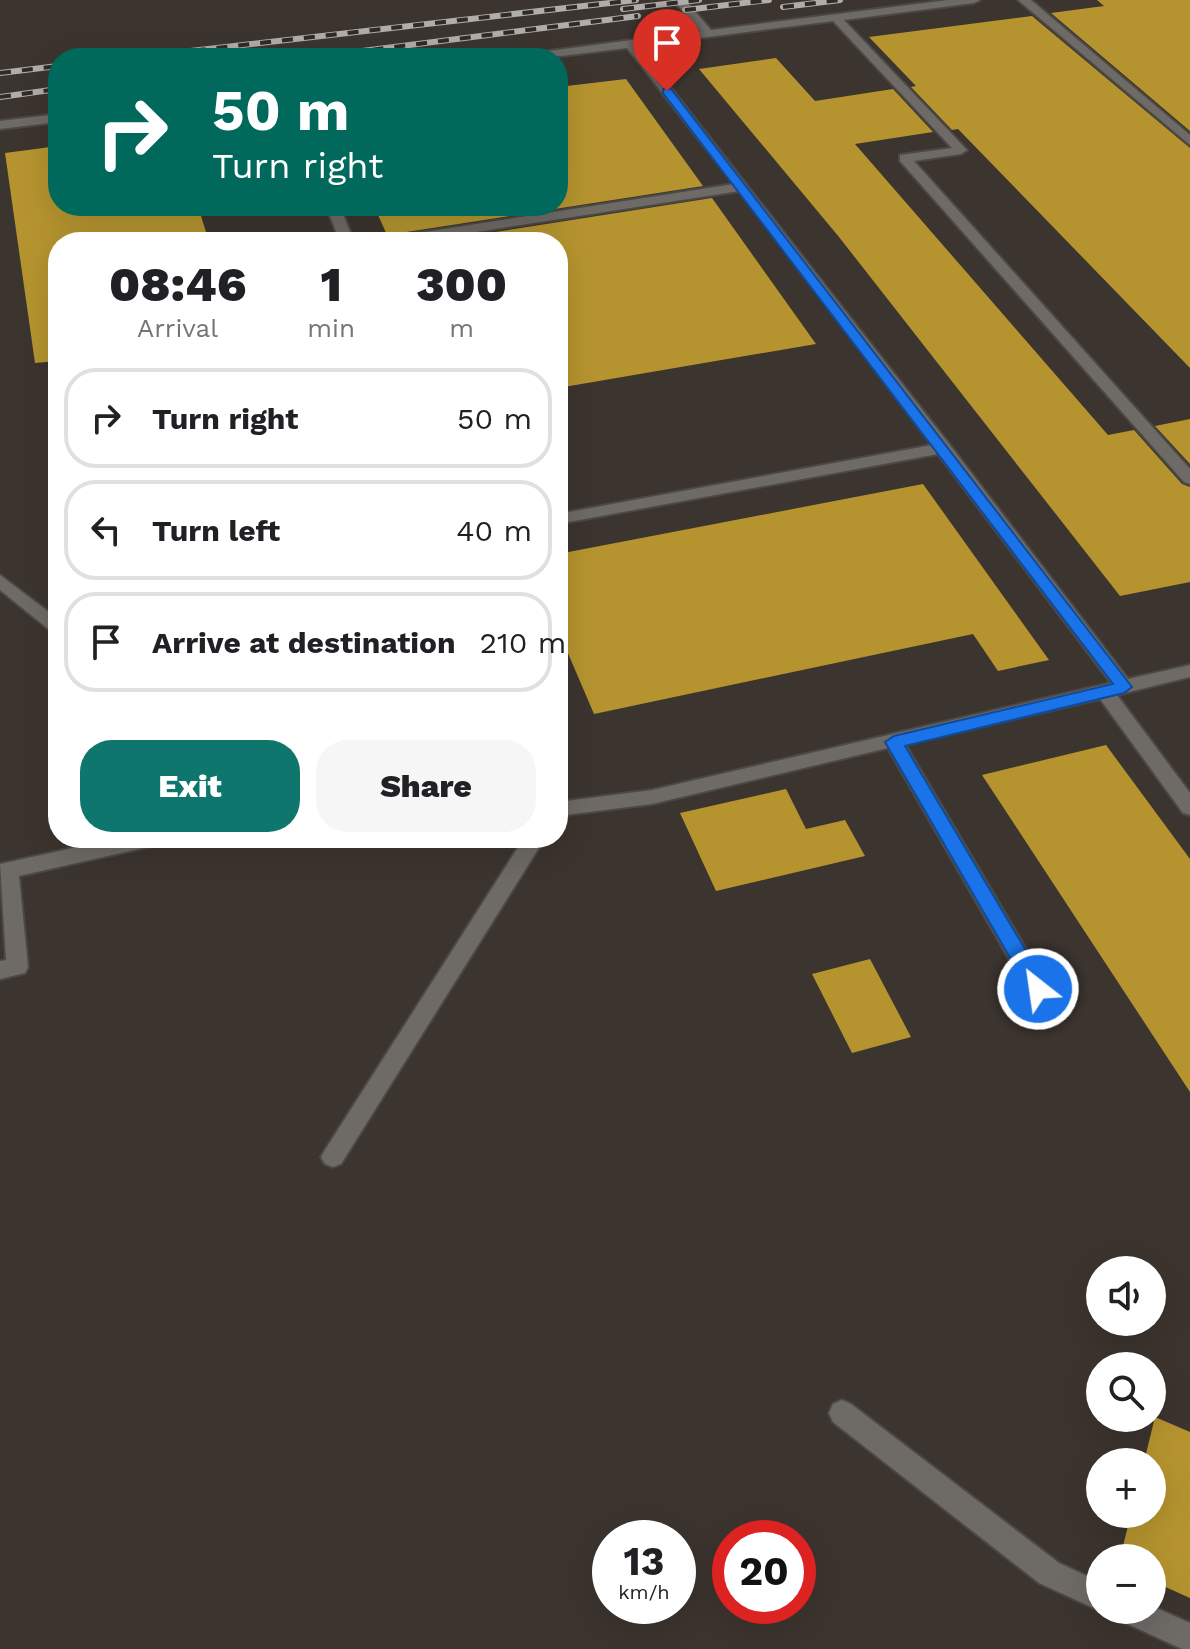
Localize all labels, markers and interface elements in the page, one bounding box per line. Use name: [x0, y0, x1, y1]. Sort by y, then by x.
pin: [633, 9, 701, 91]
icon: arrive: [645, 21, 689, 65]
text: 50 m: [212, 78, 349, 144]
icon: right: [80, 80, 184, 184]
text: Turn right: [212, 145, 383, 187]
text: 08:46: [109, 256, 246, 313]
text: 1: [320, 256, 342, 313]
text: 300: [416, 256, 507, 313]
text: Arrival: [137, 313, 218, 343]
text: min: [307, 313, 355, 343]
text: m: [449, 313, 474, 343]
icon: right: [84, 396, 128, 440]
text: Turn right: [152, 401, 298, 436]
text: 50 m: [457, 401, 532, 436]
icon: left: [84, 508, 128, 552]
text: Turn left: [152, 513, 280, 548]
text: 40 m: [456, 513, 532, 548]
icon: arrive: [84, 620, 128, 664]
text: Arrive at destination: [152, 625, 456, 660]
text: 210 m: [480, 625, 566, 660]
button: Exit: [80, 740, 300, 832]
button: Share: [316, 740, 536, 832]
position arrow: [996, 947, 1080, 1031]
map controls: [1086, 1256, 1166, 1624]
button: sound: [1086, 1256, 1166, 1336]
button: search: [1086, 1352, 1166, 1432]
button: +: [1086, 1448, 1166, 1528]
speed limit sign: 20: [712, 1520, 816, 1624]
text: 13: [624, 1538, 664, 1585]
button: −: [1086, 1544, 1166, 1624]
text: km/h: [618, 1580, 670, 1604]

